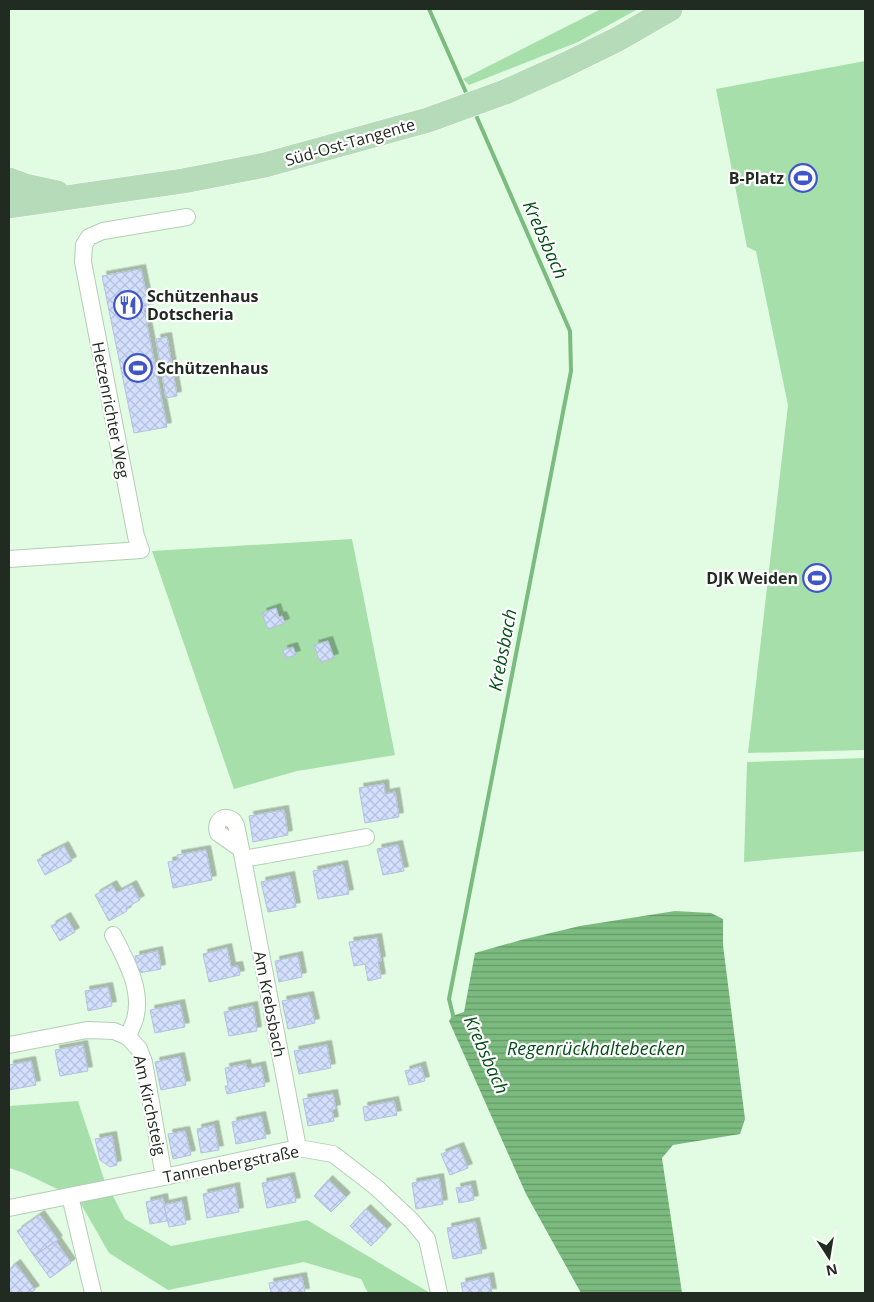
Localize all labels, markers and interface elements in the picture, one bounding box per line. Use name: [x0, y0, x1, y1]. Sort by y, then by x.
street label: Süd-Ost-Tangente: [282, 113, 418, 171]
sports icon: B-Platz: [788, 163, 818, 193]
place label: B-Platz: [729, 167, 784, 189]
water label: Krebsbach: [518, 197, 574, 283]
place label: Schützenhaus Dotscheria: [147, 285, 258, 325]
restaurant icon: Schützenhaus Dotscheria: [113, 290, 143, 320]
street label: Hetzenrichter Weg: [87, 340, 135, 480]
sports icon: Schützenhaus: [123, 353, 153, 383]
place label: Schützenhaus: [157, 357, 268, 379]
sports icon: DJK Weiden: [802, 563, 832, 593]
place label: DJK Weiden: [706, 567, 798, 589]
water label: Krebsbach: [482, 607, 522, 693]
street label: Am Krebsbach: [249, 949, 291, 1059]
water label: Krebsbach: [459, 1012, 515, 1098]
water label: Regenrückhaltebecken: [507, 1036, 685, 1060]
street label: Am Kirchsteig: [129, 1053, 171, 1157]
street label: Tannenbergstraße: [161, 1140, 301, 1188]
north arrow: [804, 1232, 854, 1282]
text: N: [824, 1260, 839, 1281]

